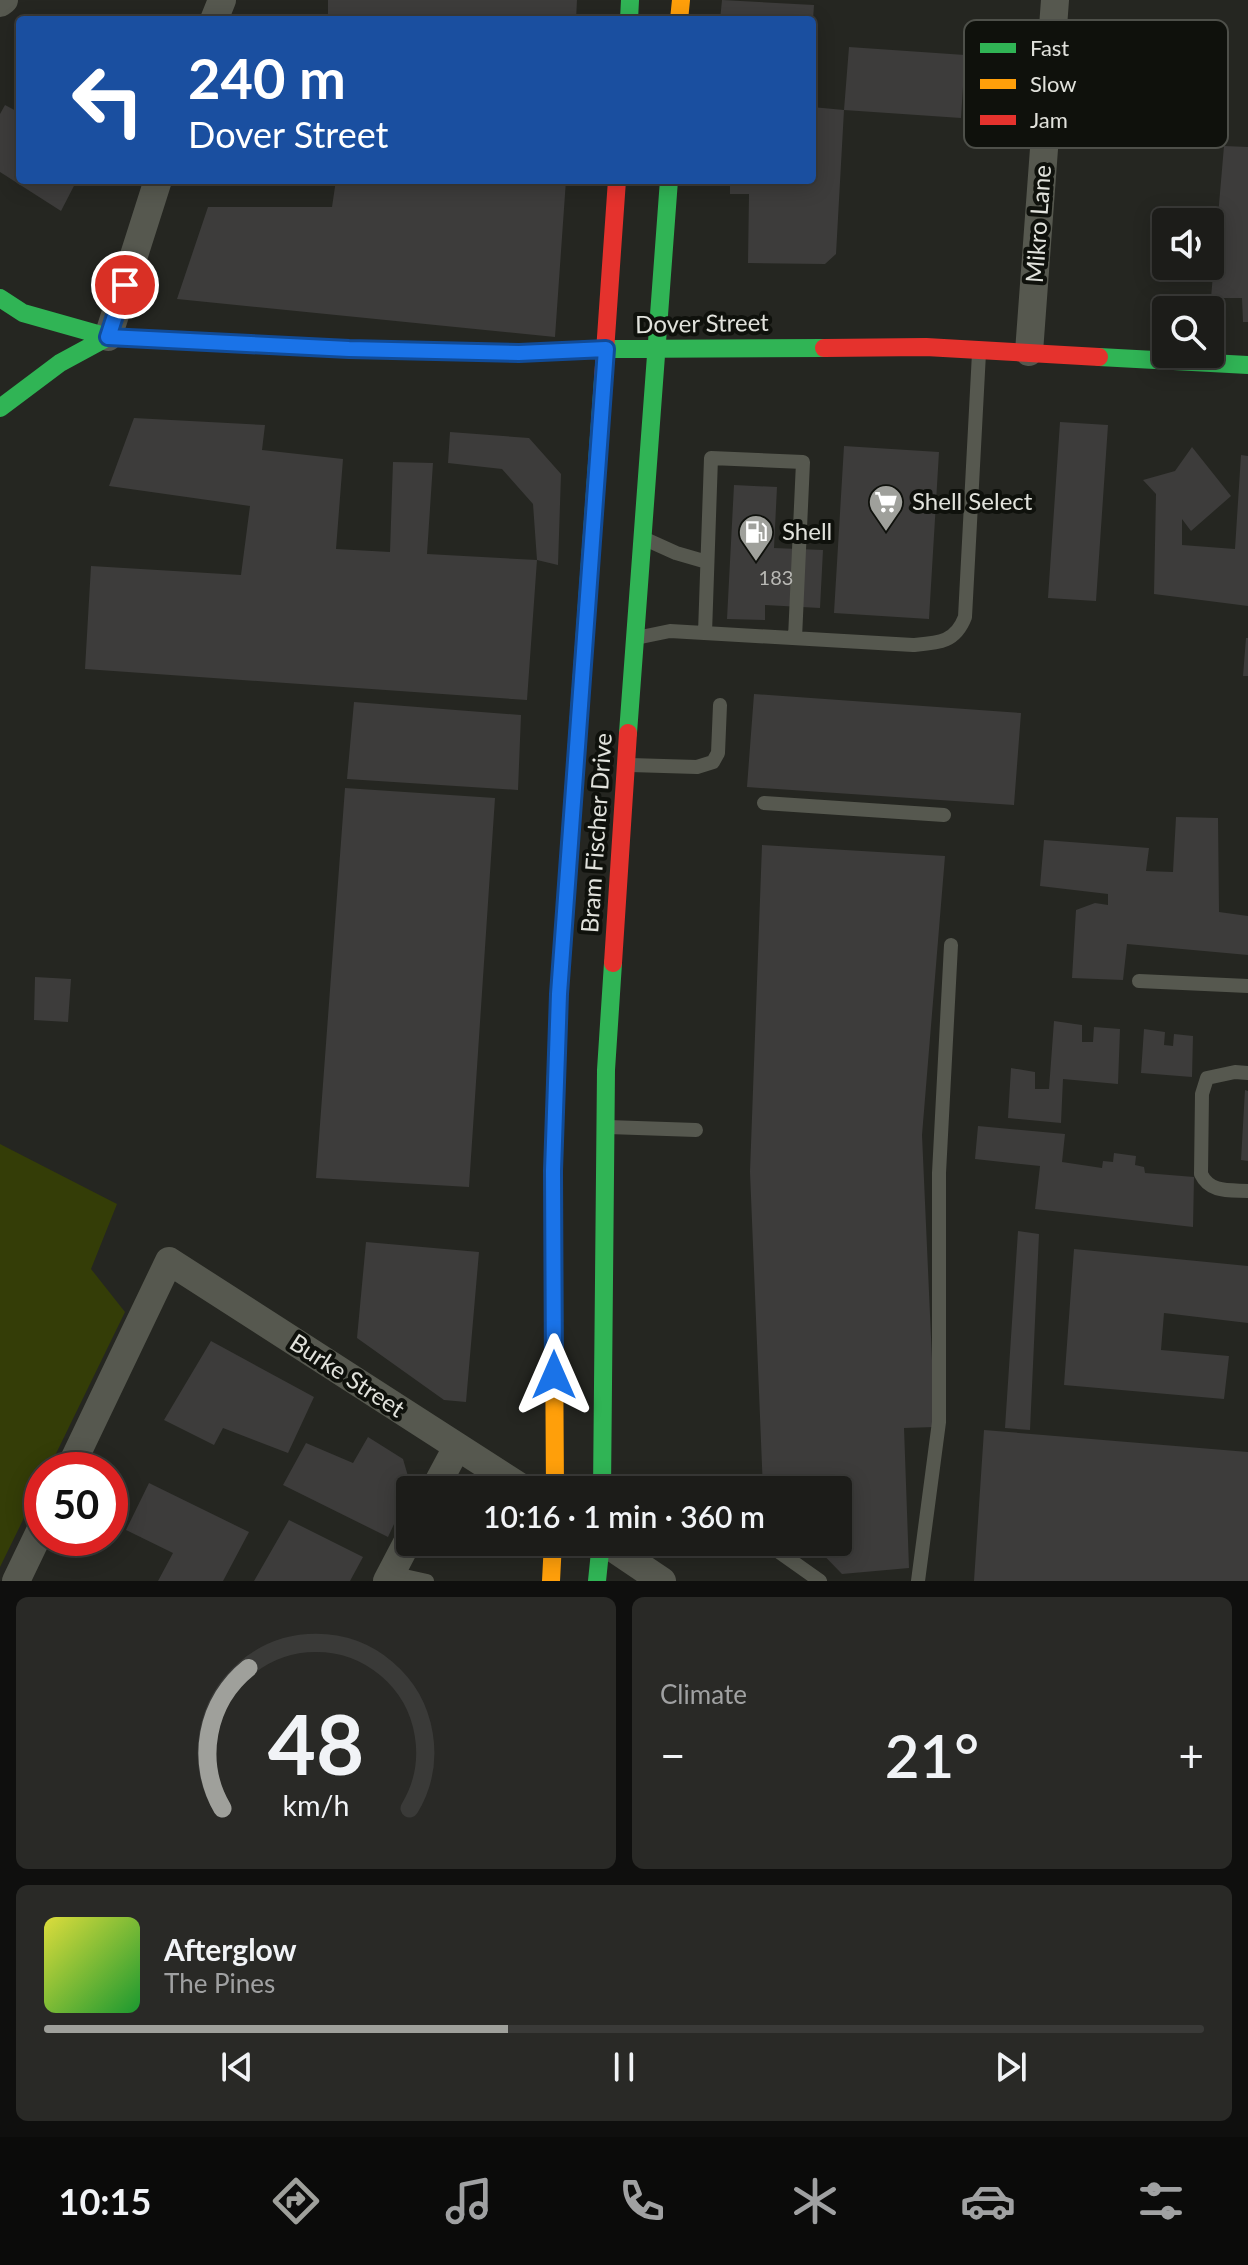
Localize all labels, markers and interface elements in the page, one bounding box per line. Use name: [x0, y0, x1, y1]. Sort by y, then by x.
legend: [964, 20, 1228, 148]
text: Fast: [1030, 34, 1069, 61]
text: 240 m: [188, 44, 346, 111]
icon: left: [56, 48, 160, 152]
text: Slow: [1030, 70, 1077, 97]
text: Jam: [1030, 106, 1068, 133]
text: Dover Street: [188, 112, 388, 156]
street label: Mikro Lane: [1019, 164, 1056, 284]
map controls: [1152, 208, 1224, 368]
button: sound: [1152, 208, 1224, 280]
pin: [91, 251, 159, 319]
icon: arrive: [103, 263, 147, 307]
button: search: [1152, 296, 1224, 368]
street label: Dover Street: [635, 307, 769, 338]
supermarket icon: Shell Select: [867, 483, 905, 533]
place label: Shell Select: [912, 486, 1033, 515]
fuel station icon: Shell: [737, 513, 775, 563]
place label: Shell: [782, 516, 832, 545]
house number: 183: [759, 565, 793, 589]
street label: Bram Fischer Drive: [574, 732, 617, 934]
street label: Burke Street: [285, 1327, 411, 1423]
position arrow: [512, 1333, 596, 1417]
speed limit sign: 50: [24, 1452, 128, 1556]
text: 10:16 · 1 min · 360 m: [483, 1498, 765, 1534]
text: Climate: [660, 1678, 747, 1710]
text: 48: [268, 1693, 364, 1793]
text: 21°: [885, 1719, 979, 1791]
text: −: [660, 1729, 686, 1781]
text: +: [1178, 1729, 1204, 1781]
text: km/h: [283, 1788, 349, 1822]
text: Afterglow: [164, 1931, 297, 1967]
text: The Pines: [164, 1967, 275, 1999]
icon: previous: [215, 2045, 259, 2089]
icon: pause: [602, 2045, 646, 2089]
icon: next: [989, 2045, 1033, 2089]
icon: directions: [268, 2173, 324, 2229]
icon: music: [441, 2173, 497, 2229]
icon: phone: [614, 2173, 670, 2229]
icon: climate: [787, 2173, 843, 2229]
icon: car: [960, 2173, 1016, 2229]
icon: filters: [1133, 2173, 1189, 2229]
text: 10:15: [59, 2179, 151, 2223]

